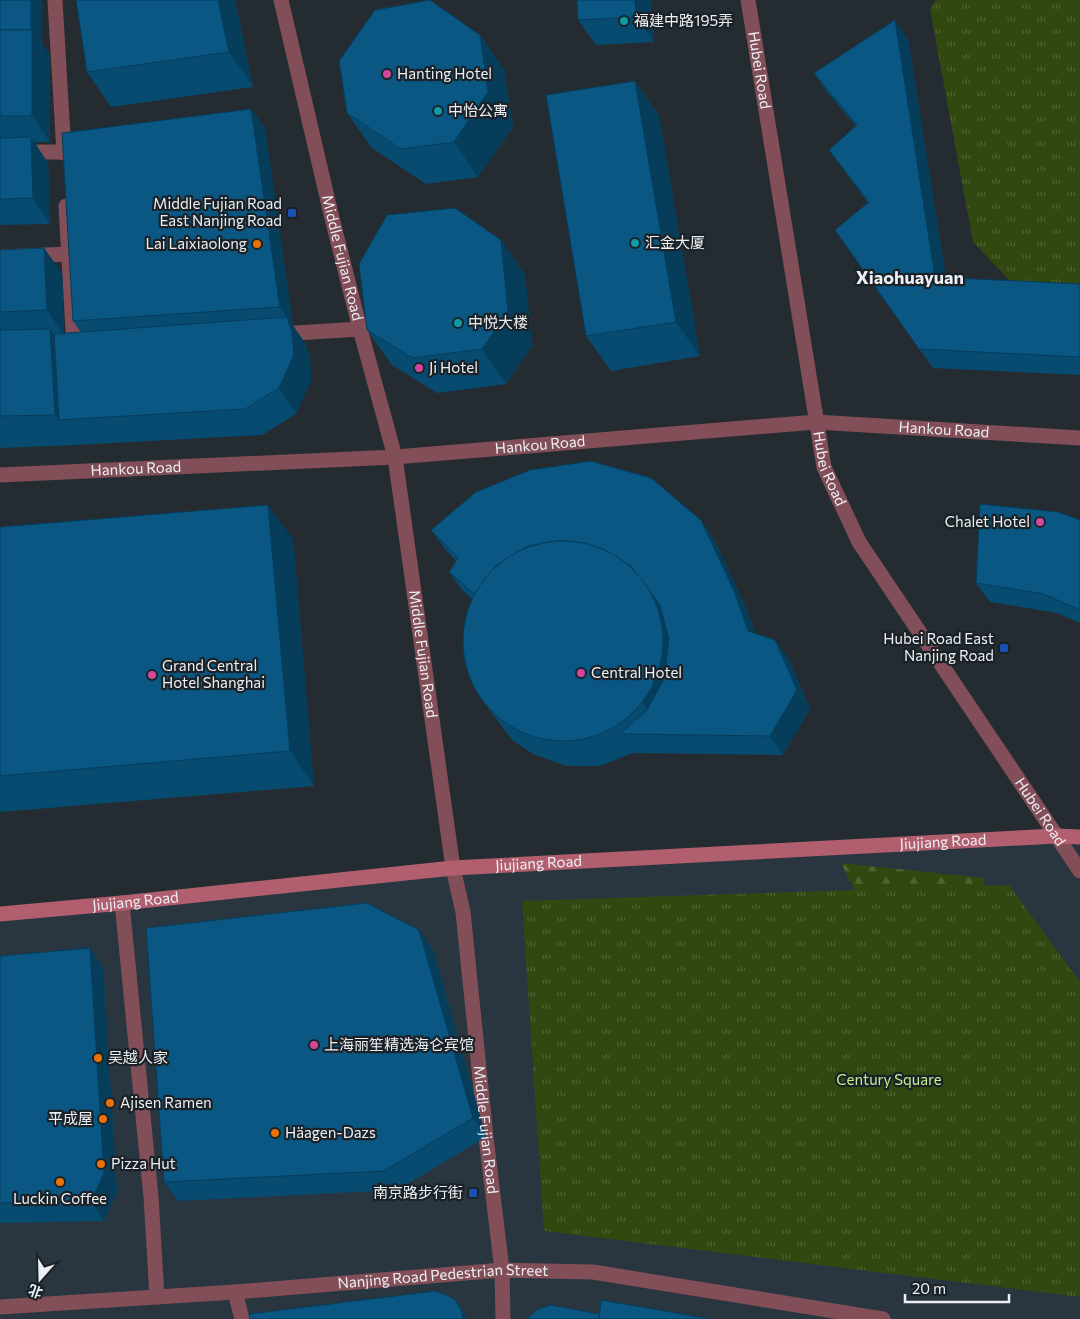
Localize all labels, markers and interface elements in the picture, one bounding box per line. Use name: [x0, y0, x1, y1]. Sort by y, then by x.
place label: 福建中路195弄: [634, 11, 733, 29]
marker: 福建中路195弄: [618, 15, 630, 27]
street label: Hubei Road: [745, 30, 776, 110]
place label: Hanting Hotel: [397, 64, 492, 82]
marker: Hanting Hotel: [381, 68, 393, 80]
place label: 中怡公寓: [448, 101, 508, 119]
marker: 中怡公寓: [432, 105, 444, 117]
street label: Middle Fujian Road: [319, 193, 368, 322]
place label: Middle Fujian Road East Nanjing Road: [153, 194, 282, 229]
marker: Middle Fujian Road East Nanjing Road: [286, 207, 298, 219]
place label: 汇金大厦: [645, 233, 705, 251]
place label: Lai Laixiaolong: [145, 234, 247, 252]
marker: 汇金大厦: [629, 237, 641, 249]
marker: Lai Laixiaolong: [251, 238, 263, 250]
district label: Xiaohuayuan: [856, 266, 964, 288]
place label: 中悦大楼: [468, 313, 528, 331]
marker: 中悦大楼: [452, 317, 464, 329]
place label: Ji Hotel: [429, 358, 478, 376]
marker: Ji Hotel: [413, 362, 425, 374]
street label: Hankou Road: [898, 417, 990, 440]
street label: Hubei Road: [810, 430, 851, 508]
street label: Hankou Road: [494, 431, 586, 457]
street label: Hankou Road: [90, 457, 182, 479]
place label: Chalet Hotel: [945, 512, 1030, 530]
marker: Chalet Hotel: [1034, 516, 1046, 528]
street label: Middle Fujian Road: [406, 589, 442, 719]
place label: Hubei Road East Nanjing Road: [883, 629, 994, 664]
marker: Hubei Road East Nanjing Road: [998, 642, 1010, 654]
place label: Grand Central Hotel Shanghai: [162, 656, 265, 691]
place label: Central Hotel: [591, 663, 682, 681]
marker: Central Hotel: [575, 667, 587, 679]
marker: Grand Central Hotel Shanghai: [146, 669, 158, 681]
street label: Hubei Road: [1012, 774, 1070, 849]
street label: Jiujiang Road: [899, 830, 987, 852]
street label: Jiujiang Road: [495, 851, 582, 874]
street label: Jiujiang Road: [91, 887, 179, 914]
place label: 上海丽笙精选海仑宾馆: [324, 1035, 474, 1053]
marker: 上海丽笙精选海仑宾馆: [308, 1039, 320, 1051]
place label: 吴越人家: [108, 1048, 168, 1066]
marker: 吴越人家: [92, 1052, 104, 1064]
street label: Middle Fujian Road: [471, 1064, 503, 1195]
park label: Century Square: [836, 1070, 942, 1088]
place label: Ajisen Ramen: [120, 1093, 212, 1111]
marker: Ajisen Ramen: [104, 1097, 116, 1109]
place label: 平成屋: [48, 1109, 93, 1127]
marker: 平成屋: [97, 1113, 109, 1125]
place label: Häagen-Dazs: [285, 1123, 376, 1141]
marker: Häagen-Dazs: [269, 1127, 281, 1139]
place label: Pizza Hut: [111, 1154, 176, 1172]
marker: Pizza Hut: [95, 1158, 107, 1170]
marker: Luckin Coffee: [54, 1176, 66, 1188]
place label: 南京路步行街: [373, 1183, 463, 1201]
marker: 南京路步行街: [467, 1187, 479, 1199]
place label: Luckin Coffee: [13, 1189, 107, 1207]
north arrow: [15, 1254, 65, 1304]
street label: Nanjing Road Pedestrian Street: [337, 1260, 548, 1292]
scale bar: [905, 1272, 1009, 1304]
text: 20 m: [912, 1279, 946, 1297]
text: 北: [26, 1281, 45, 1302]

